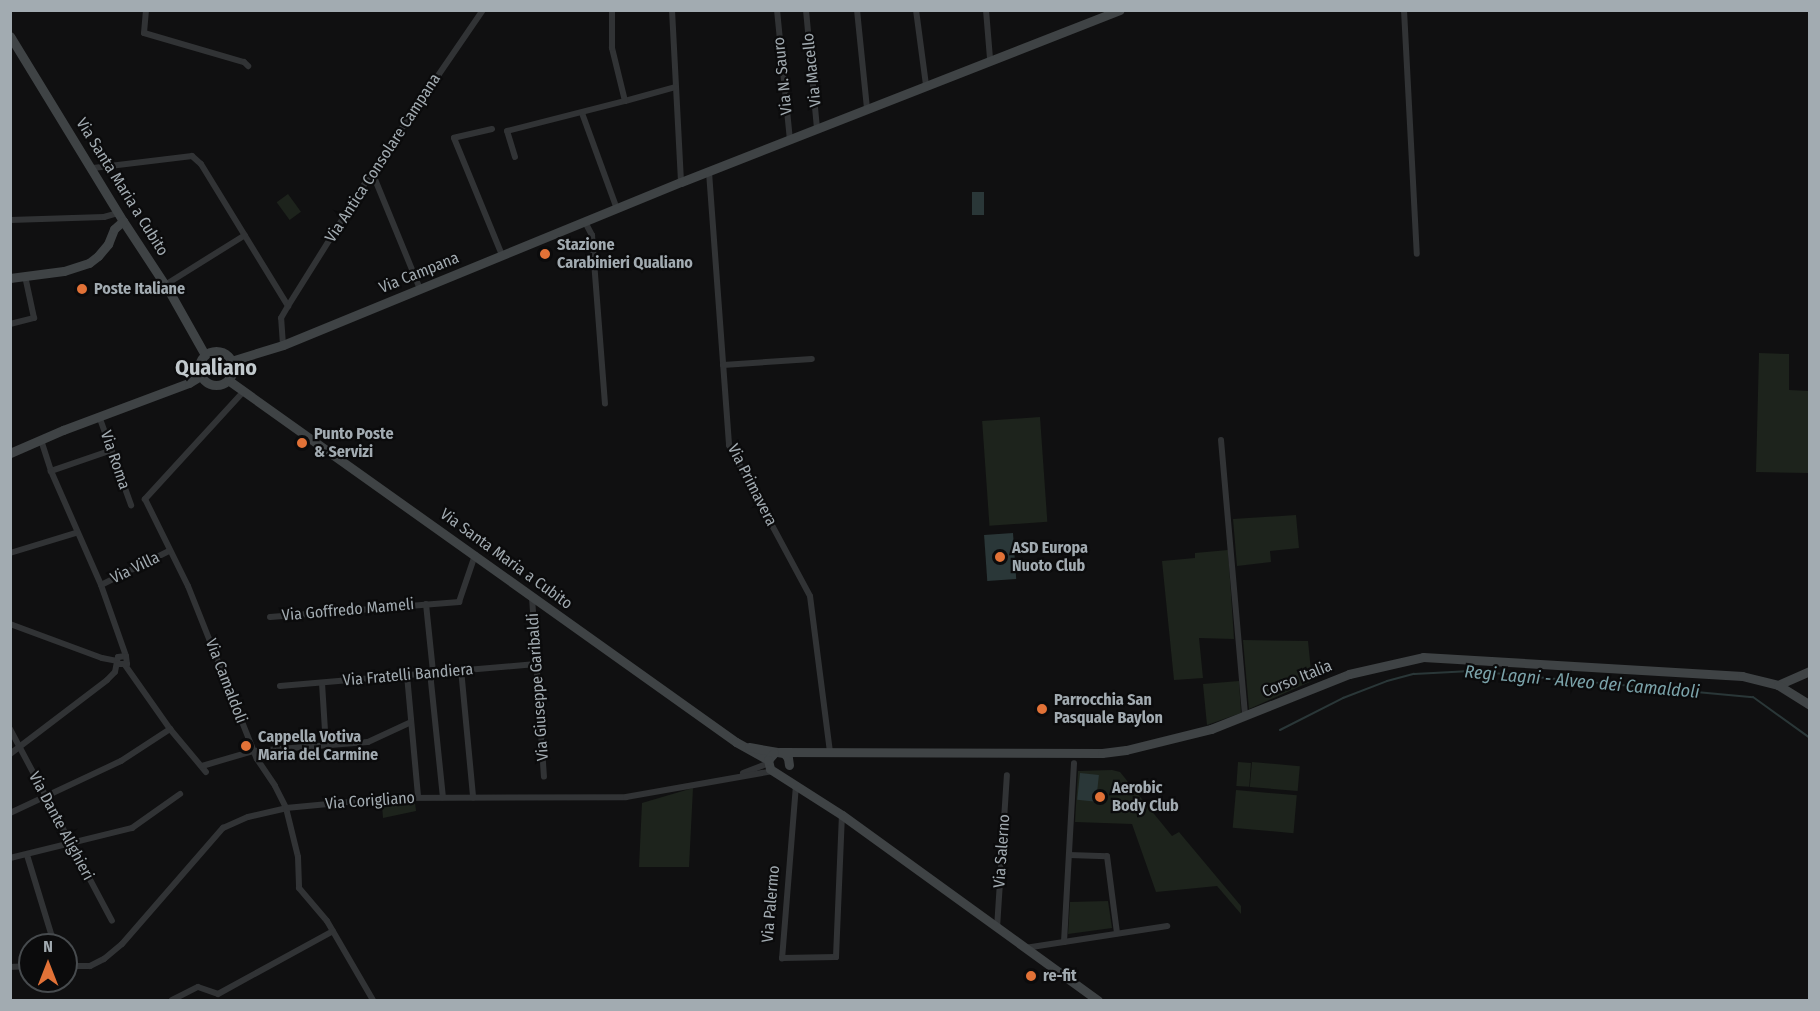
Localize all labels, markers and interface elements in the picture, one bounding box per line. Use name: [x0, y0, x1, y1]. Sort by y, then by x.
street label: Via Macello: [799, 32, 825, 108]
street label: Via N. Sauro: [769, 36, 797, 116]
street label: Via Antica Consolare Campana: [321, 70, 445, 246]
street label: Via Santa Maria a Cubito: [72, 115, 172, 259]
place label: Stazione Carabinieri Qualiano: [557, 235, 693, 273]
marker: Stazione Carabinieri Qualiano: [538, 247, 552, 261]
street label: Via Campana: [376, 248, 462, 298]
place label: Poste Italiane: [94, 279, 185, 299]
marker: Poste Italiane: [75, 282, 89, 296]
district label: Qualiano: [175, 355, 257, 381]
place label: Punto Poste & Servizi: [314, 424, 394, 462]
street label: Via Roma: [96, 428, 134, 492]
marker: Punto Poste & Servizi: [295, 436, 309, 450]
street label: Via Primavera: [723, 441, 781, 529]
street label: Via Santa Maria a Cubito: [436, 505, 576, 613]
place label: ASD Europa Nuoto Club: [1012, 538, 1088, 576]
street label: Via Villa: [107, 548, 163, 588]
marker: ASD Europa Nuoto Club: [993, 550, 1007, 564]
street label: Via Goffredo Mameli: [281, 595, 415, 625]
street label: Via Giuseppe Garibaldi: [523, 612, 553, 762]
street label: Via Camaldoli: [201, 636, 251, 726]
street label: Corso Italia: [1259, 656, 1335, 702]
street label: Via Fratelli Bandiera: [342, 660, 474, 690]
water label: Regi Lagni - Alveo dei Camaldoli: [1464, 661, 1700, 703]
place label: Parrocchia San Pasquale Baylon: [1054, 690, 1163, 728]
marker: Parrocchia San Pasquale Baylon: [1035, 702, 1049, 716]
place label: Cappella Votiva Maria del Carmine: [258, 727, 378, 765]
marker: Cappella Votiva Maria del Carmine: [239, 739, 253, 753]
street label: Via Dante Alighieri: [24, 769, 98, 883]
place label: Aerobic Body Club: [1112, 778, 1179, 816]
street label: Via Corigliano: [324, 788, 416, 814]
marker: Aerobic Body Club: [1093, 790, 1107, 804]
street label: Via Salerno: [990, 813, 1014, 889]
street label: Via Palermo: [758, 865, 784, 943]
north arrow: [18, 933, 78, 993]
text: N: [43, 937, 53, 956]
place label: re-fit: [1043, 966, 1077, 986]
marker: re-fit: [1024, 969, 1038, 983]

